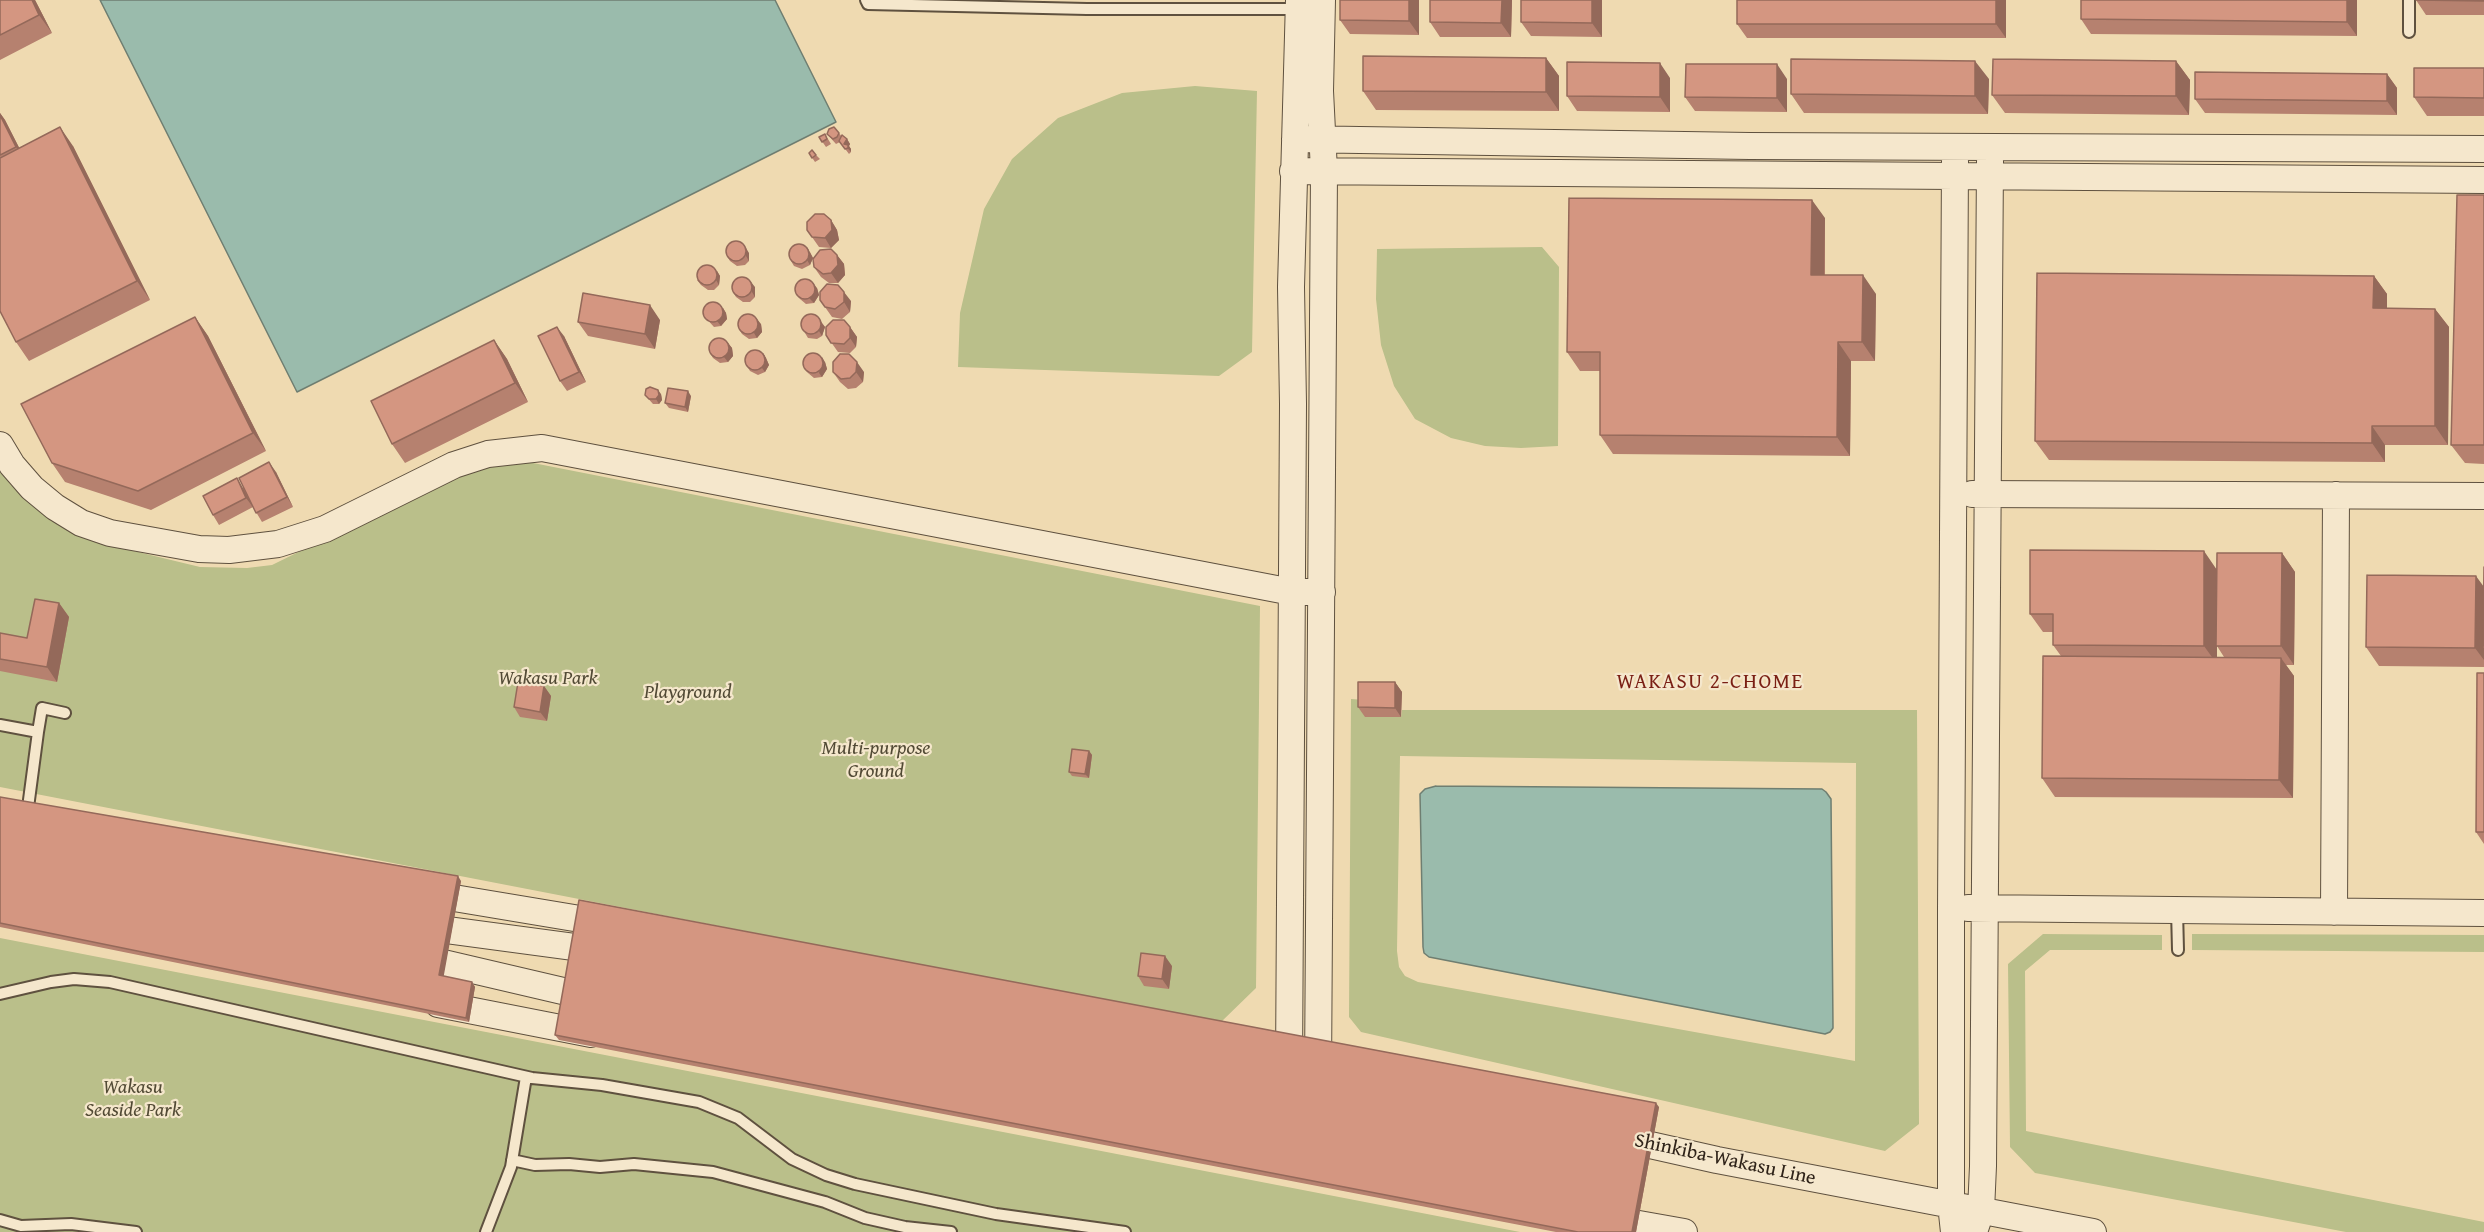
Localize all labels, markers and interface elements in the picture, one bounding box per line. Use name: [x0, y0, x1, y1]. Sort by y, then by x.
park label: Wakasu Park: [498, 667, 598, 691]
district label: WAKASU 2-CHOME: [1616, 670, 1804, 696]
park label: Playground: [644, 681, 732, 705]
park label: Multi-purpose Ground: [822, 737, 930, 784]
park label: Wakasu Seaside Park: [85, 1076, 181, 1123]
street label: Shinkiba-Wakasu Line: [1632, 1129, 1818, 1191]

